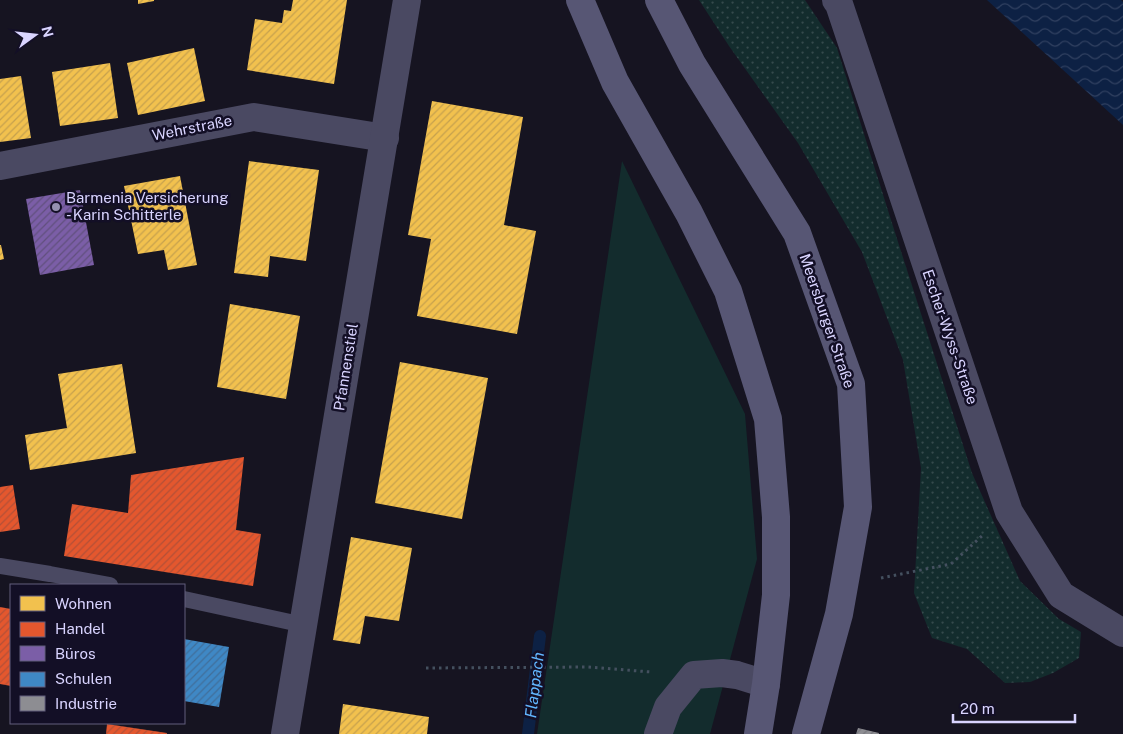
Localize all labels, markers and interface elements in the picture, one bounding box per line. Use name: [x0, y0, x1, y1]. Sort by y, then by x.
north arrow: [10, 10, 60, 60]
text: N: [38, 24, 57, 39]
street label: Wehrstraße: [150, 111, 233, 144]
place label: Barmenia Versicherung - Karin Schitterle: [66, 189, 229, 223]
marker: Barmenia Versicherung - Karin Schitterle: [50, 201, 62, 213]
street label: Meersburger Straße: [797, 251, 858, 390]
street label: Escher-Wyss-Straße: [919, 267, 982, 407]
street label: Pfannenstiel: [330, 322, 361, 412]
legend: [10, 584, 185, 724]
text: Wohnen: [55, 595, 112, 612]
text: Handel: [55, 620, 105, 637]
text: Büros: [55, 645, 96, 662]
water label: Flappach: [521, 651, 548, 719]
text: Schulen: [55, 670, 112, 687]
scale bar: [953, 692, 1076, 724]
text: Industrie: [55, 695, 117, 712]
text: 20 m: [960, 700, 995, 717]

